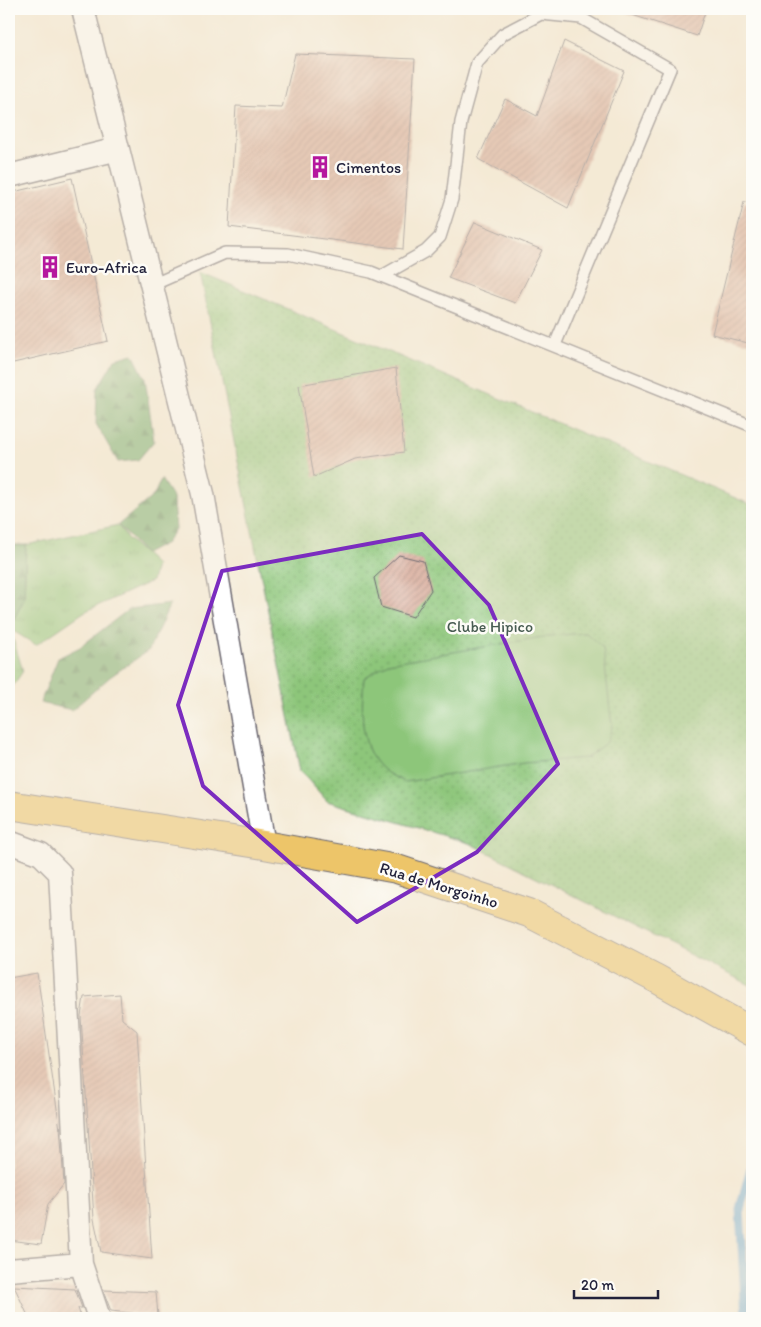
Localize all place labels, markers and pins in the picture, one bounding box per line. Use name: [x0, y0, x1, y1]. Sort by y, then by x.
building icon: Cimentos: [307, 154, 333, 180]
place label: Cimentos: [336, 158, 401, 177]
building icon: Euro-Africa: [37, 254, 63, 280]
place label: Euro-Africa: [66, 258, 148, 277]

